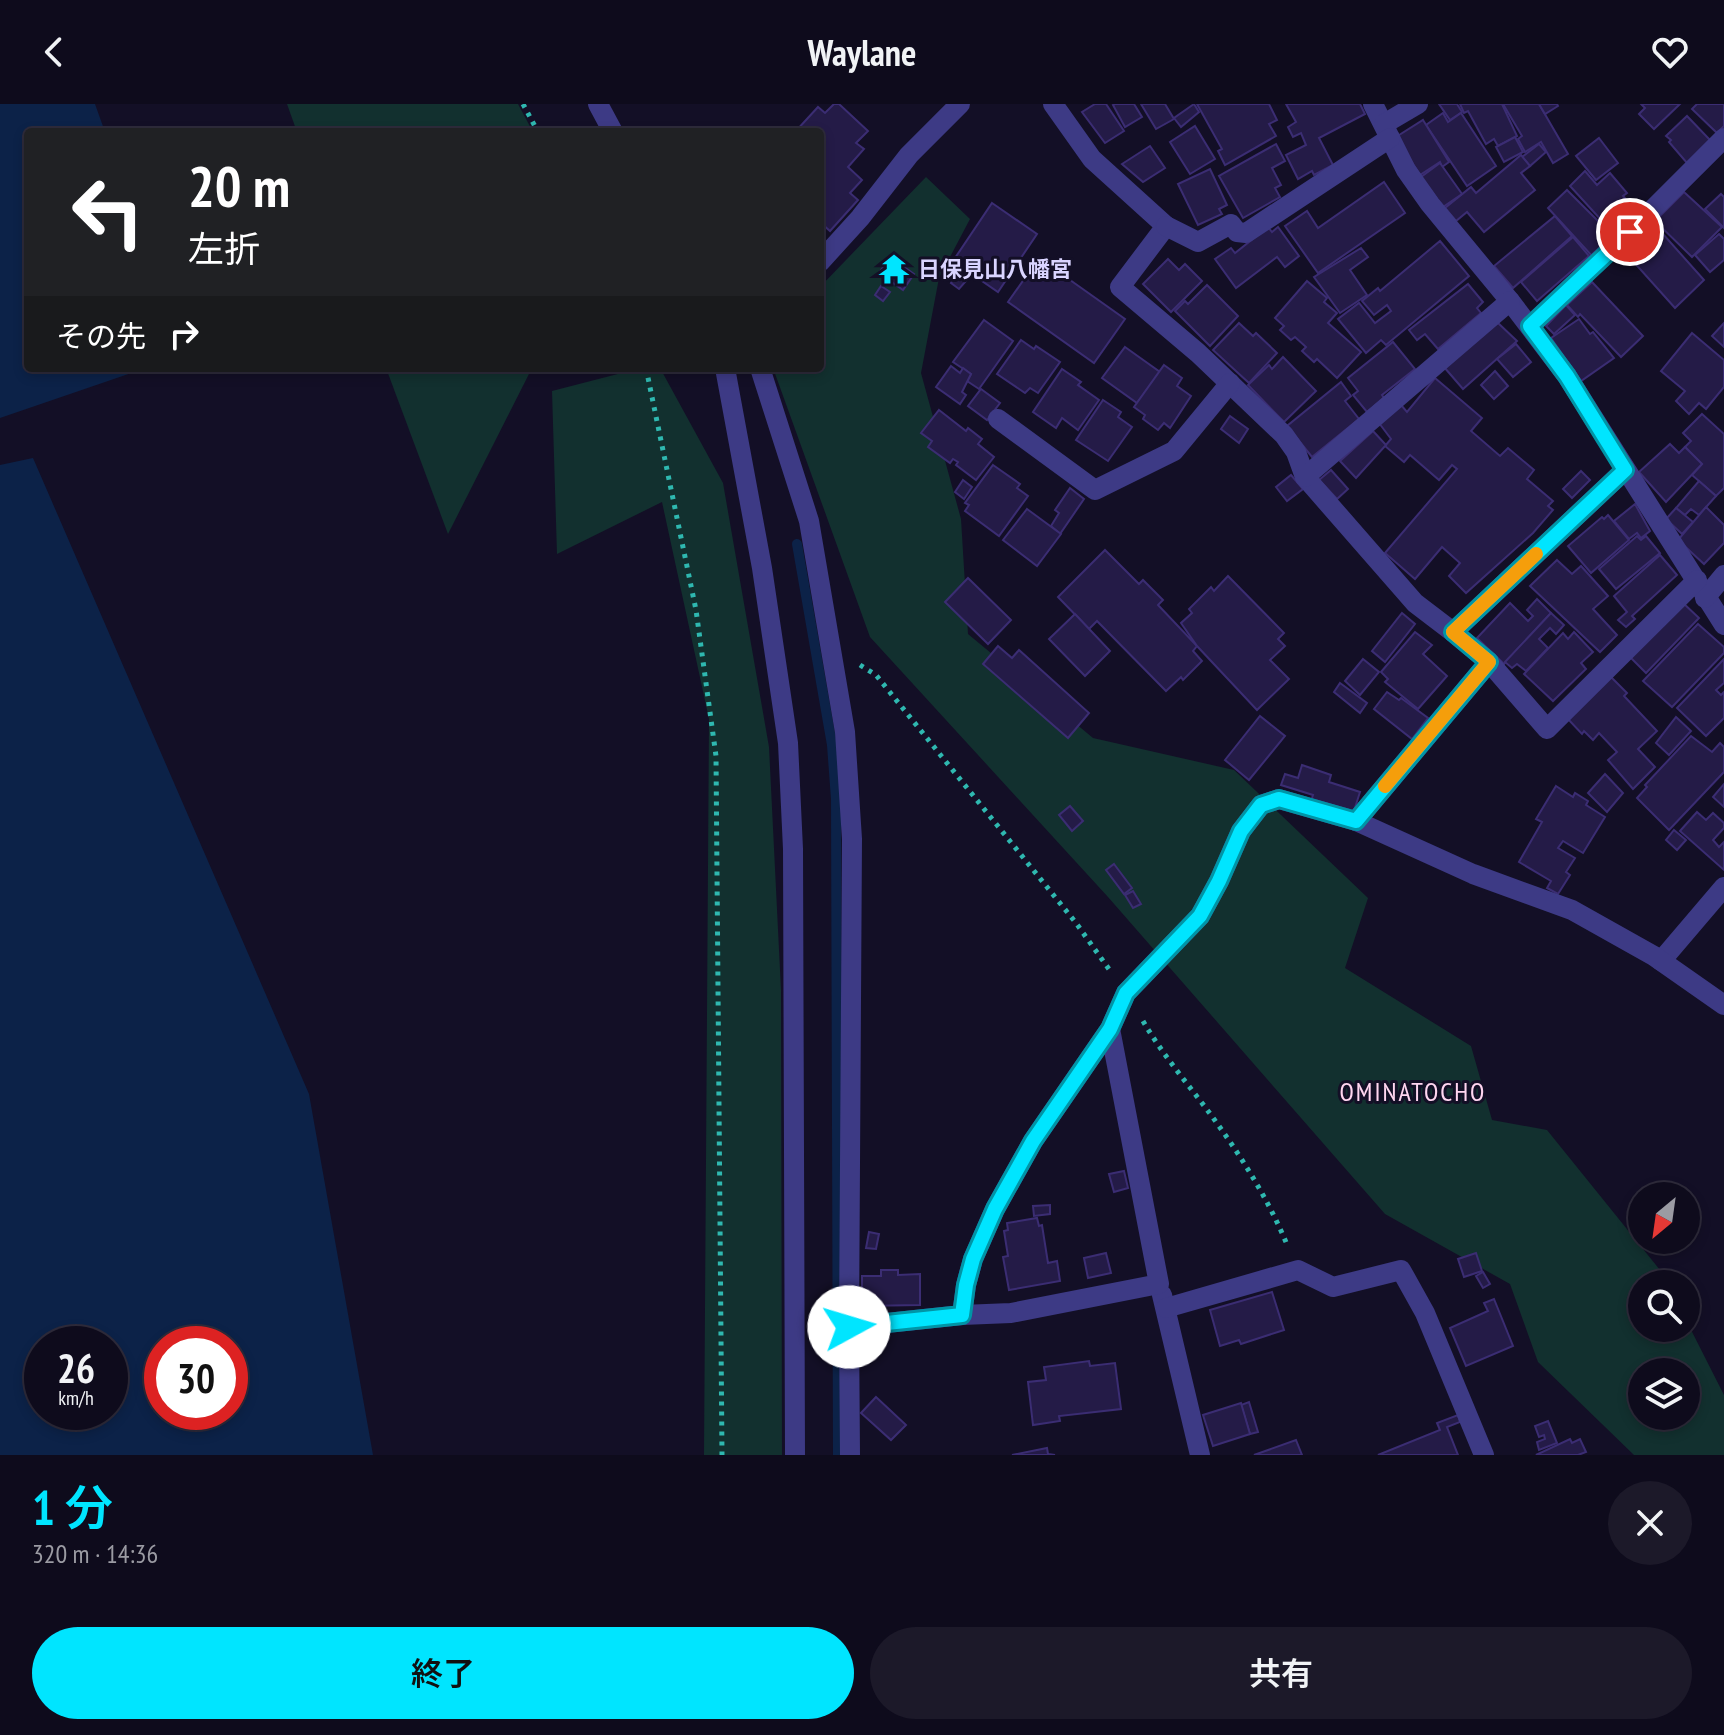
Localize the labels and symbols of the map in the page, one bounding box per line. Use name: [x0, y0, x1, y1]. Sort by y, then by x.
pin: [1596, 198, 1664, 266]
temple icon: 日保見山八幡宮: [877, 252, 911, 286]
place label: 日保見山八幡宮: [918, 255, 1072, 283]
district label: OMINATOCHO: [1340, 1075, 1486, 1108]
north arrow: [1628, 1182, 1700, 1254]
position arrow: [807, 1285, 891, 1369]
speed limit sign: 30: [144, 1326, 248, 1430]

